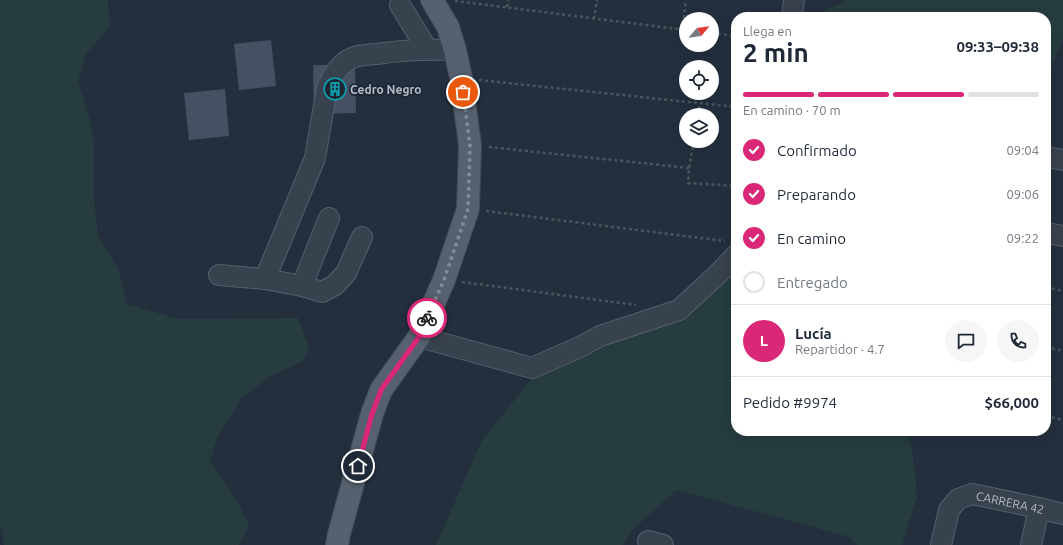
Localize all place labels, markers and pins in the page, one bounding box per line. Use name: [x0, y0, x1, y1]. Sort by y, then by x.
pin: [446, 75, 480, 109]
building icon: Cedro Negro: [322, 76, 348, 102]
place label: Cedro Negro: [350, 83, 422, 96]
pin: [341, 449, 375, 483]

